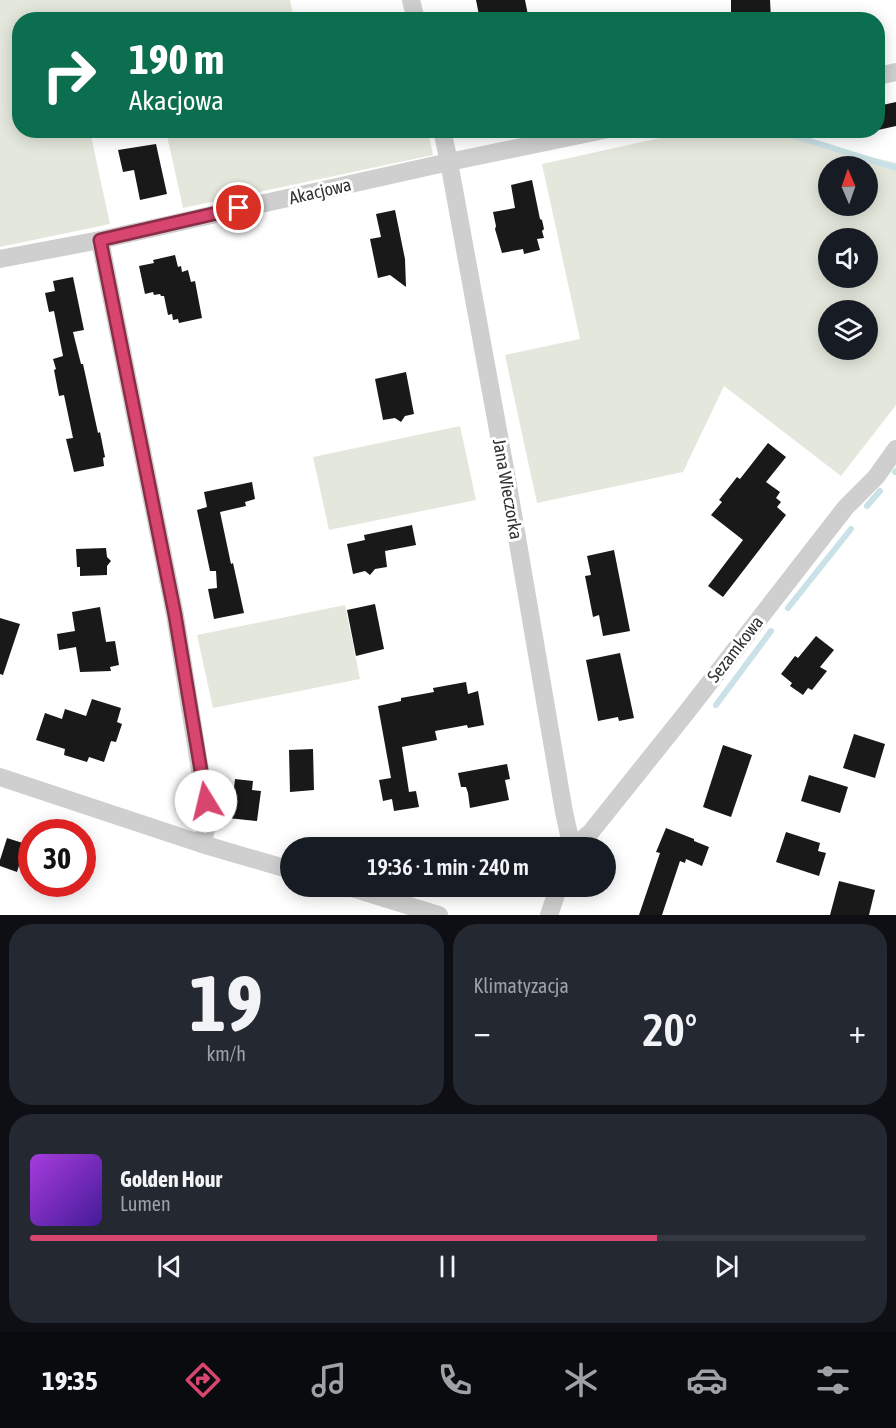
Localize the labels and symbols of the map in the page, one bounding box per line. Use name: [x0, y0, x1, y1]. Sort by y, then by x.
north arrow: [818, 156, 878, 216]
street label: Akacjowa: [287, 174, 353, 208]
pin: [213, 182, 264, 233]
street label: Jana Wieczorka: [489, 437, 527, 541]
street label: Sezamkowa: [703, 612, 767, 686]
position arrow: [174, 769, 238, 833]
speed limit sign: 30: [18, 819, 96, 897]

